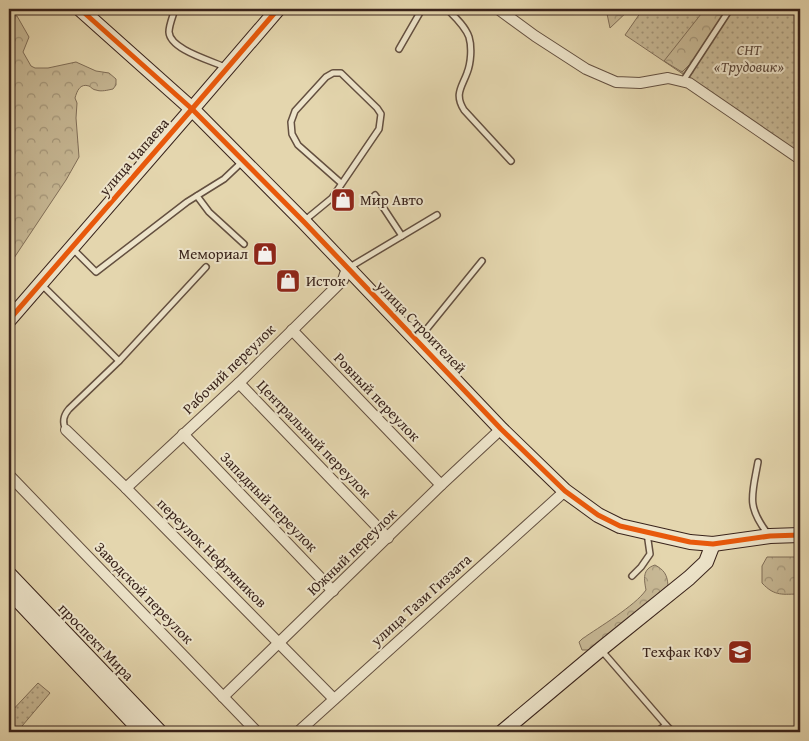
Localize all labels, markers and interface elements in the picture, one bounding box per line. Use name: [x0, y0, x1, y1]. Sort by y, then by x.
park label: СНТ «Трудовик»: [714, 39, 784, 77]
street label: улица Чапаева: [93, 112, 174, 201]
shop icon: Мир Авто: [330, 187, 356, 213]
place label: Мир Авто: [360, 189, 424, 210]
shop icon: Мемориал: [252, 241, 278, 267]
place label: Мемориал: [178, 243, 248, 264]
shop icon: Исток: [275, 268, 301, 294]
place label: Исток: [306, 270, 346, 291]
street label: улица Строителей: [371, 275, 471, 378]
street label: Рабочий переулок: [178, 319, 280, 418]
street label: Ровный переулок: [329, 347, 425, 446]
street label: Центральный переулок: [252, 375, 376, 502]
street label: Западный переулок: [216, 447, 323, 557]
street label: переулок Нефтяников: [153, 493, 272, 612]
street label: Южный переулок: [302, 503, 401, 600]
street label: Заводской переулок: [90, 537, 199, 648]
street label: улица Тази Гиззата: [365, 548, 476, 651]
street label: проспект Мира: [54, 598, 139, 686]
school or university icon: Техфак КФУ: [727, 639, 753, 665]
place label: Техфак КФУ: [642, 641, 723, 662]

